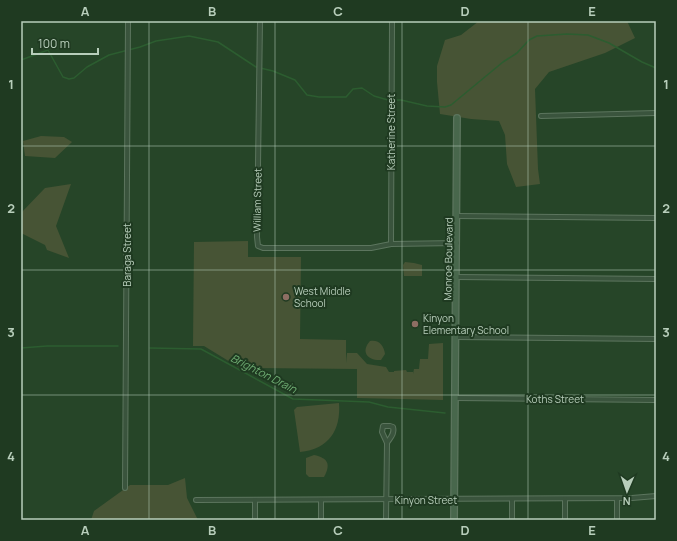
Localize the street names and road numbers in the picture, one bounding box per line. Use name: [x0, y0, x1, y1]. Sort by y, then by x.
street label: Katherine Street: [384, 94, 398, 170]
street label: William Street: [249, 168, 265, 232]
street label: Monroe Boulevard: [440, 217, 456, 301]
street label: Baraga Street: [120, 223, 134, 287]
street label: Koths Street: [526, 392, 584, 406]
street label: Kinyon Street: [395, 493, 457, 507]

